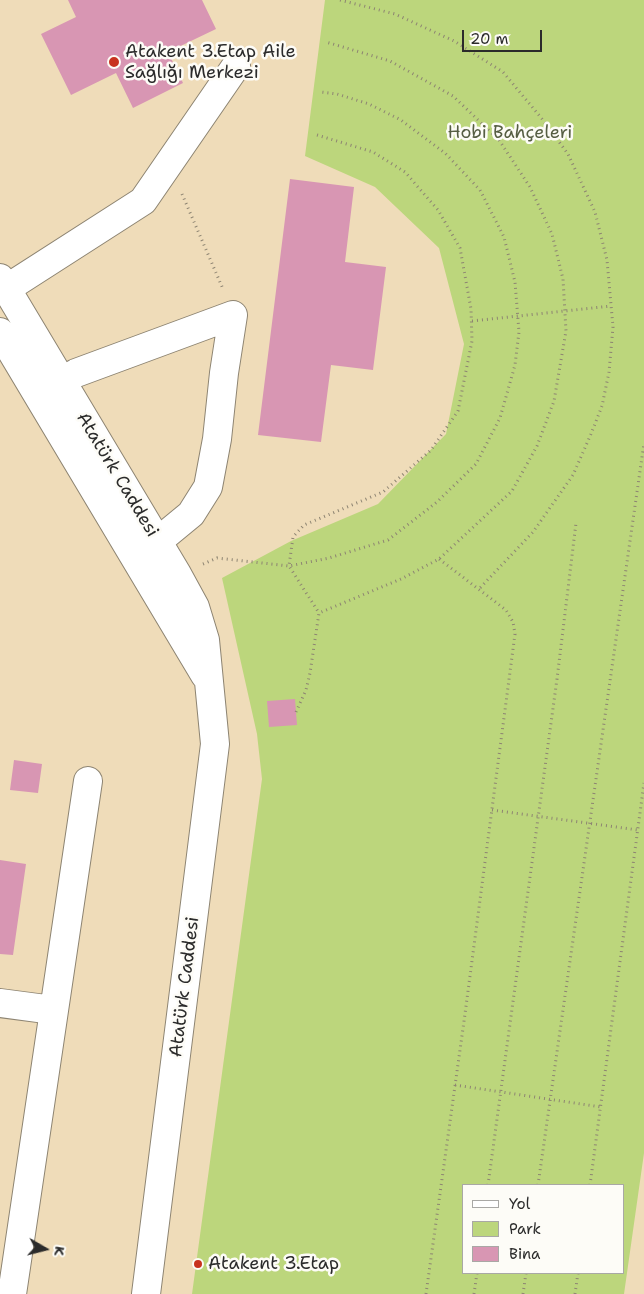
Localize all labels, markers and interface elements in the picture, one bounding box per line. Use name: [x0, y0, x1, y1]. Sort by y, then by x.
scale bar: [464, 20, 544, 52]
text: 20 m: [470, 29, 509, 49]
place label: Atakent 3.Etap Aile Sağlığı Merkezi: [125, 41, 296, 84]
marker: Atakent 3.Etap Aile Sağlığı Merkezi: [107, 55, 121, 69]
park label: Hobi Bahçeleri: [448, 122, 572, 144]
street label: Atatürk Caddesi: [71, 409, 163, 541]
street label: Atatürk Caddesi: [166, 915, 204, 1059]
legend: [462, 1184, 624, 1274]
text: Yol: [509, 1194, 530, 1214]
text: Park: [509, 1219, 541, 1239]
north arrow: [20, 1224, 70, 1274]
text: Bina: [509, 1244, 540, 1264]
text: K: [50, 1245, 69, 1257]
place label: Atakent 3.Etap: [208, 1253, 339, 1275]
marker: Atakent 3.Etap: [192, 1258, 204, 1270]

